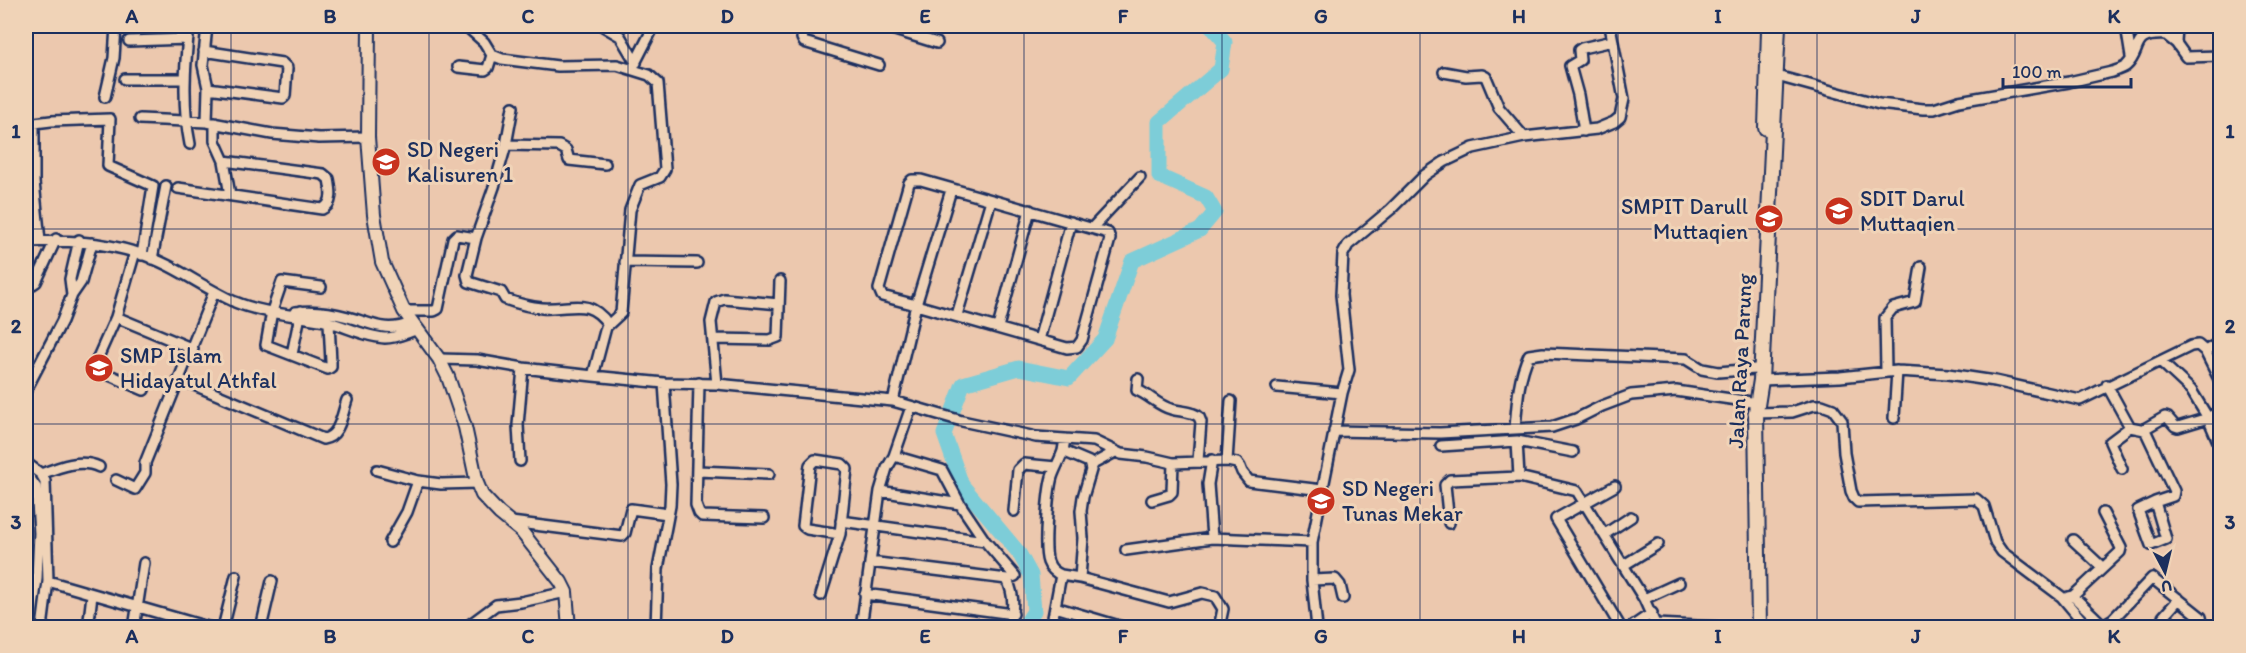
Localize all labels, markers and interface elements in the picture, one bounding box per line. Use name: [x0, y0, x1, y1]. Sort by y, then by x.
text: A: [125, 4, 139, 28]
text: B: [324, 4, 337, 28]
text: C: [522, 4, 535, 28]
text: D: [720, 4, 734, 28]
text: E: [919, 4, 931, 28]
text: F: [1118, 4, 1129, 28]
text: G: [1314, 4, 1328, 28]
text: H: [1512, 4, 1526, 28]
text: I: [1714, 4, 1722, 28]
text: J: [1910, 4, 1921, 28]
text: K: [2108, 4, 2122, 28]
scale bar: [2003, 51, 2130, 89]
text: 100 m: [2012, 61, 2062, 83]
text: 1: [11, 119, 21, 143]
text: 1: [2225, 119, 2235, 143]
place label: SD Negeri Kalisuren 1: [407, 136, 513, 188]
school or university icon: SD Negeri Kalisuren 1: [370, 146, 402, 178]
place label: SDIT Darul Muttaqien: [1860, 185, 1965, 237]
place label: SMPIT Darull Muttaqien: [1621, 193, 1748, 245]
school or university icon: SDIT Darul Muttaqien: [1823, 195, 1855, 227]
school or university icon: SMPIT Darull Muttaqien: [1753, 203, 1785, 235]
street label: Jalan Raya Parung: [1722, 272, 1758, 449]
text: 2: [11, 314, 22, 338]
text: 2: [2225, 314, 2236, 338]
place label: SMP Islam Hidayatul Athfal: [120, 342, 277, 394]
school or university icon: SMP Islam Hidayatul Athfal: [83, 352, 115, 384]
place label: SD Negeri Tunas Mekar: [1342, 475, 1463, 527]
school or university icon: SD Negeri Tunas Mekar: [1305, 485, 1337, 517]
text: 3: [11, 510, 22, 534]
text: 3: [2225, 510, 2236, 534]
north arrow: [2135, 542, 2195, 602]
text: U: [2160, 576, 2173, 596]
text: A: [125, 624, 139, 648]
text: B: [324, 624, 337, 648]
text: C: [522, 624, 535, 648]
text: D: [720, 624, 734, 648]
text: E: [919, 624, 931, 648]
text: F: [1118, 624, 1129, 648]
text: G: [1314, 624, 1328, 648]
text: H: [1512, 624, 1526, 648]
text: I: [1714, 624, 1722, 648]
text: J: [1910, 624, 1921, 648]
text: K: [2108, 624, 2122, 648]

